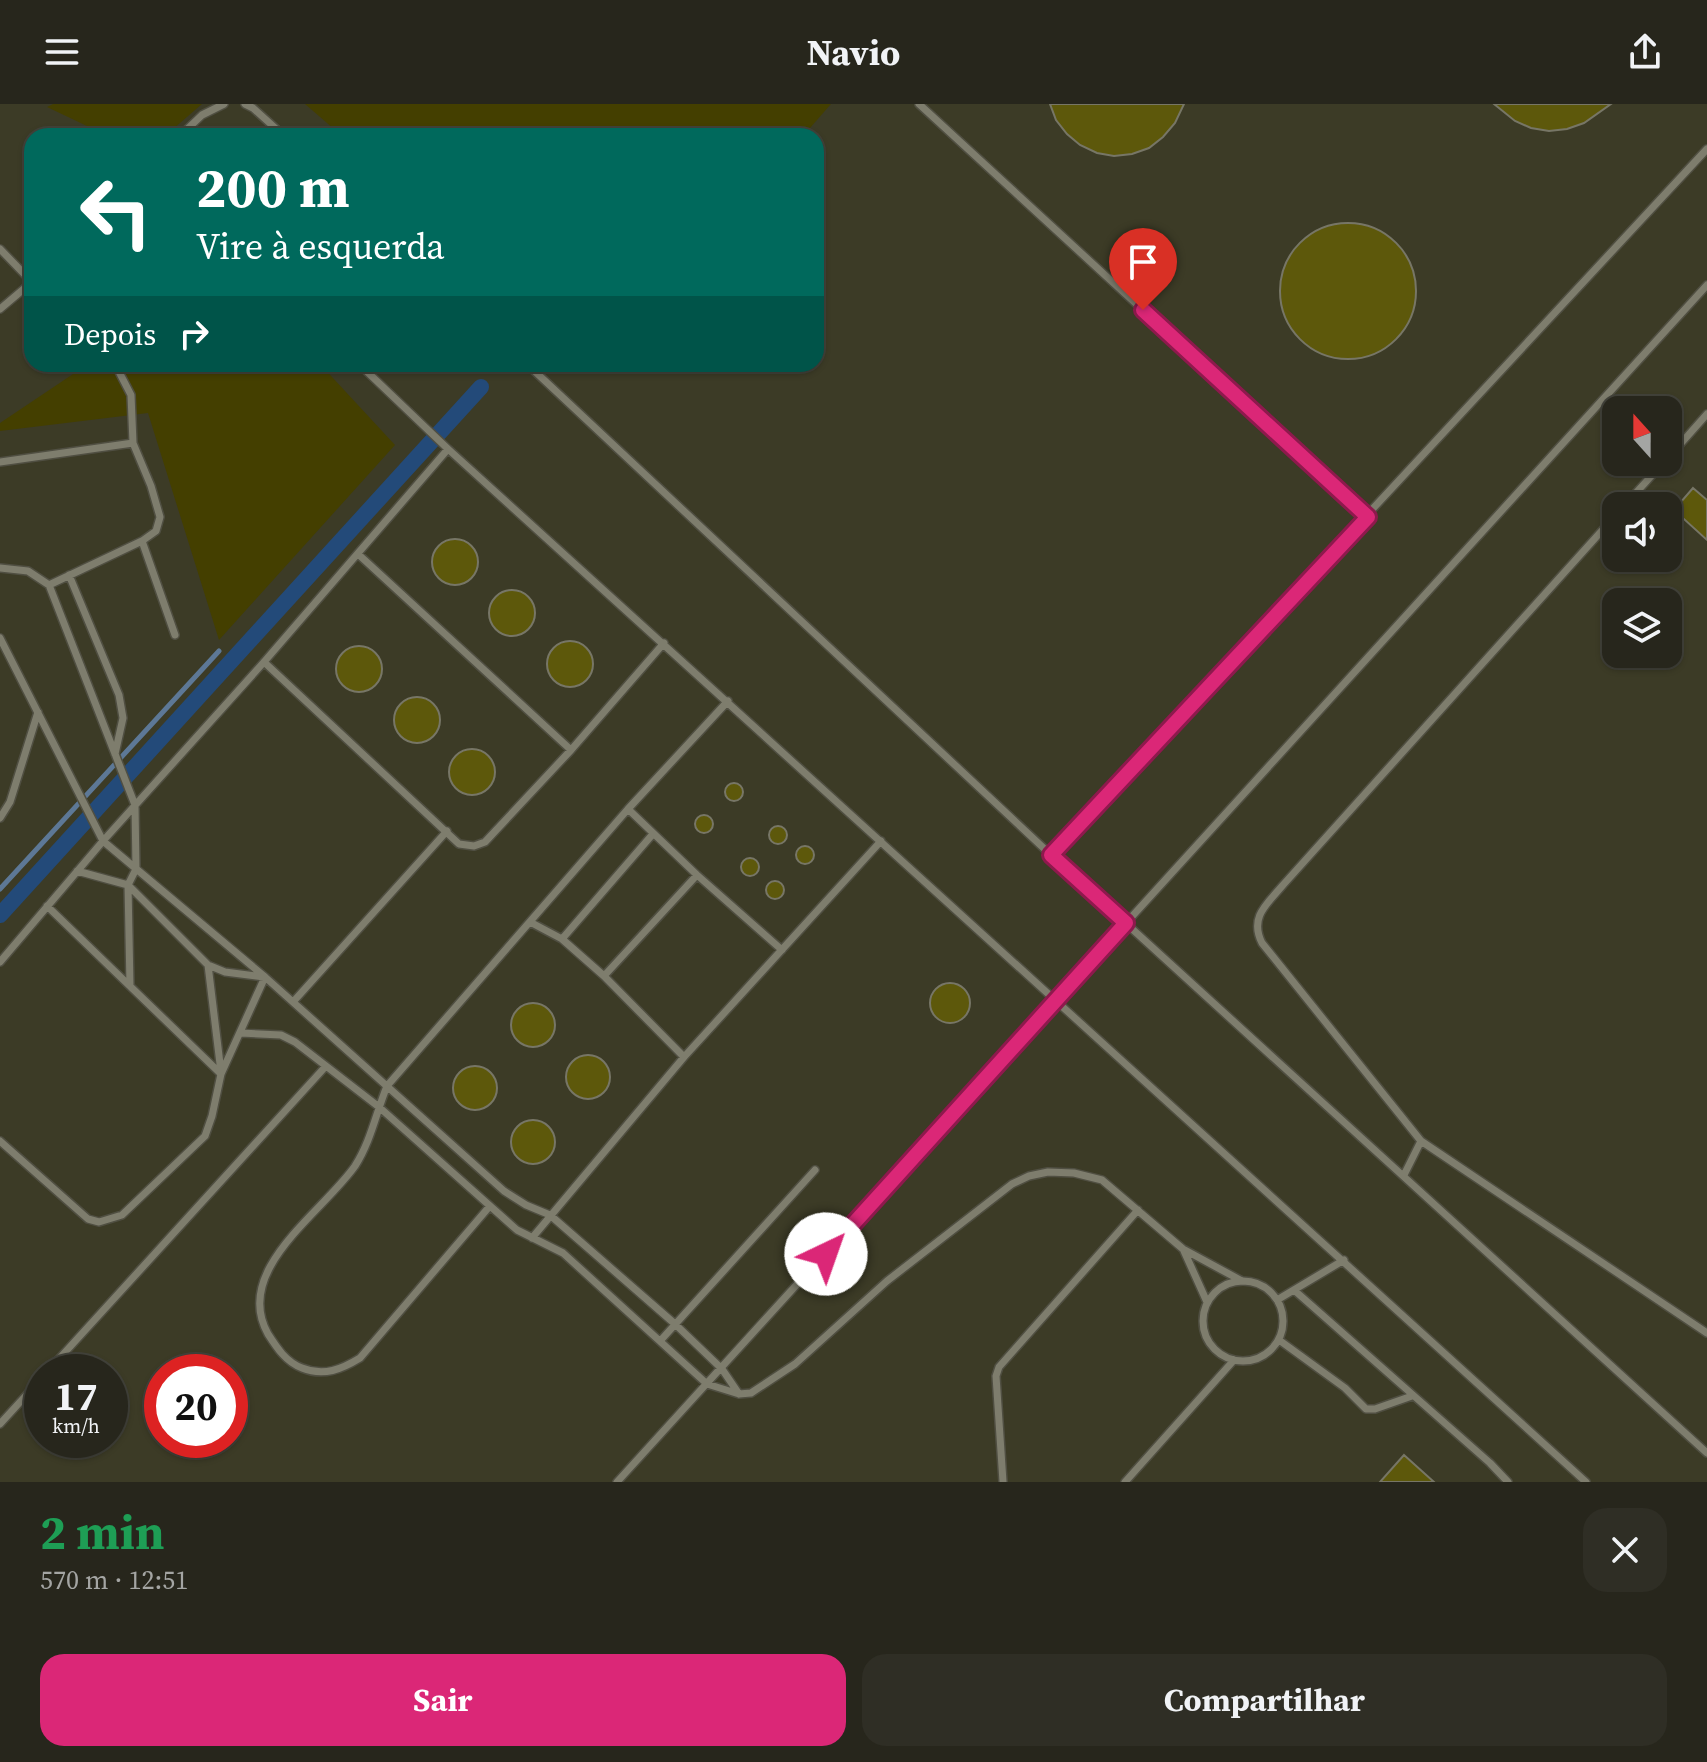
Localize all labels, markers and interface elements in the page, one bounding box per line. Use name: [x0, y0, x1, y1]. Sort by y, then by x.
text: Navio: [807, 28, 900, 77]
icon: menu: [40, 30, 84, 74]
icon: share: [1623, 30, 1667, 74]
text: 200 m: [196, 149, 350, 226]
icon: left: [64, 160, 168, 264]
text: Vire à esquerda: [196, 222, 445, 271]
pin: [1109, 228, 1177, 310]
icon: arrive: [1121, 240, 1165, 284]
icon: right: [172, 312, 216, 356]
text: Depois: [64, 314, 156, 355]
north arrow: [1602, 396, 1682, 476]
map controls: [1602, 396, 1682, 668]
button: sound: [1602, 492, 1682, 572]
button: layers: [1602, 588, 1682, 668]
position arrow: [784, 1212, 868, 1296]
speed limit sign: 20: [144, 1354, 248, 1458]
text: 17: [54, 1369, 98, 1423]
text: km/h: [52, 1412, 100, 1440]
text: 2 min: [40, 1499, 165, 1565]
button: close: [1583, 1508, 1667, 1592]
text: 570 m · 12:51: [40, 1562, 188, 1598]
button: Sair: [40, 1654, 846, 1746]
button: Compartilhar: [862, 1654, 1667, 1746]

